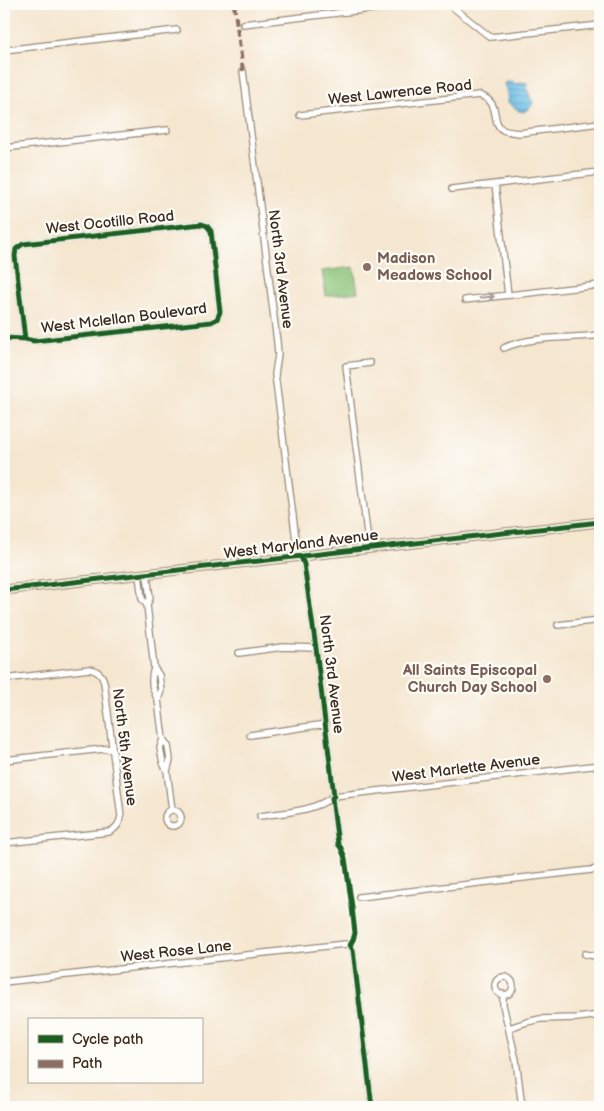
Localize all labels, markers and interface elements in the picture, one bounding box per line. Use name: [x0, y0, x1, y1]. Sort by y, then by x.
street label: West Lawrence Road: [327, 76, 473, 109]
street label: West Ocotillo Road: [45, 206, 175, 239]
street label: North 3rd Avenue: [264, 209, 297, 330]
place label: Madison Meadows School: [377, 249, 492, 285]
marker: Madison Meadows School: [361, 261, 373, 273]
one-way arrow: [478, 292, 494, 302]
street label: West Mclellan Boulevard: [40, 299, 208, 338]
street label: West Maryland Avenue: [223, 526, 379, 563]
street label: North 3rd Avenue: [315, 614, 348, 735]
place label: All Saints Episcopal Church Day School: [402, 661, 537, 697]
marker: All Saints Episcopal Church Day School: [541, 673, 553, 685]
street label: North 5th Avenue: [108, 687, 141, 807]
street label: West Marlette Avenue: [391, 750, 541, 787]
street label: West Rose Lane: [120, 936, 233, 967]
legend: [28, 1018, 202, 1084]
text: Cycle path: [72, 1030, 143, 1049]
text: Path: [72, 1054, 102, 1073]

